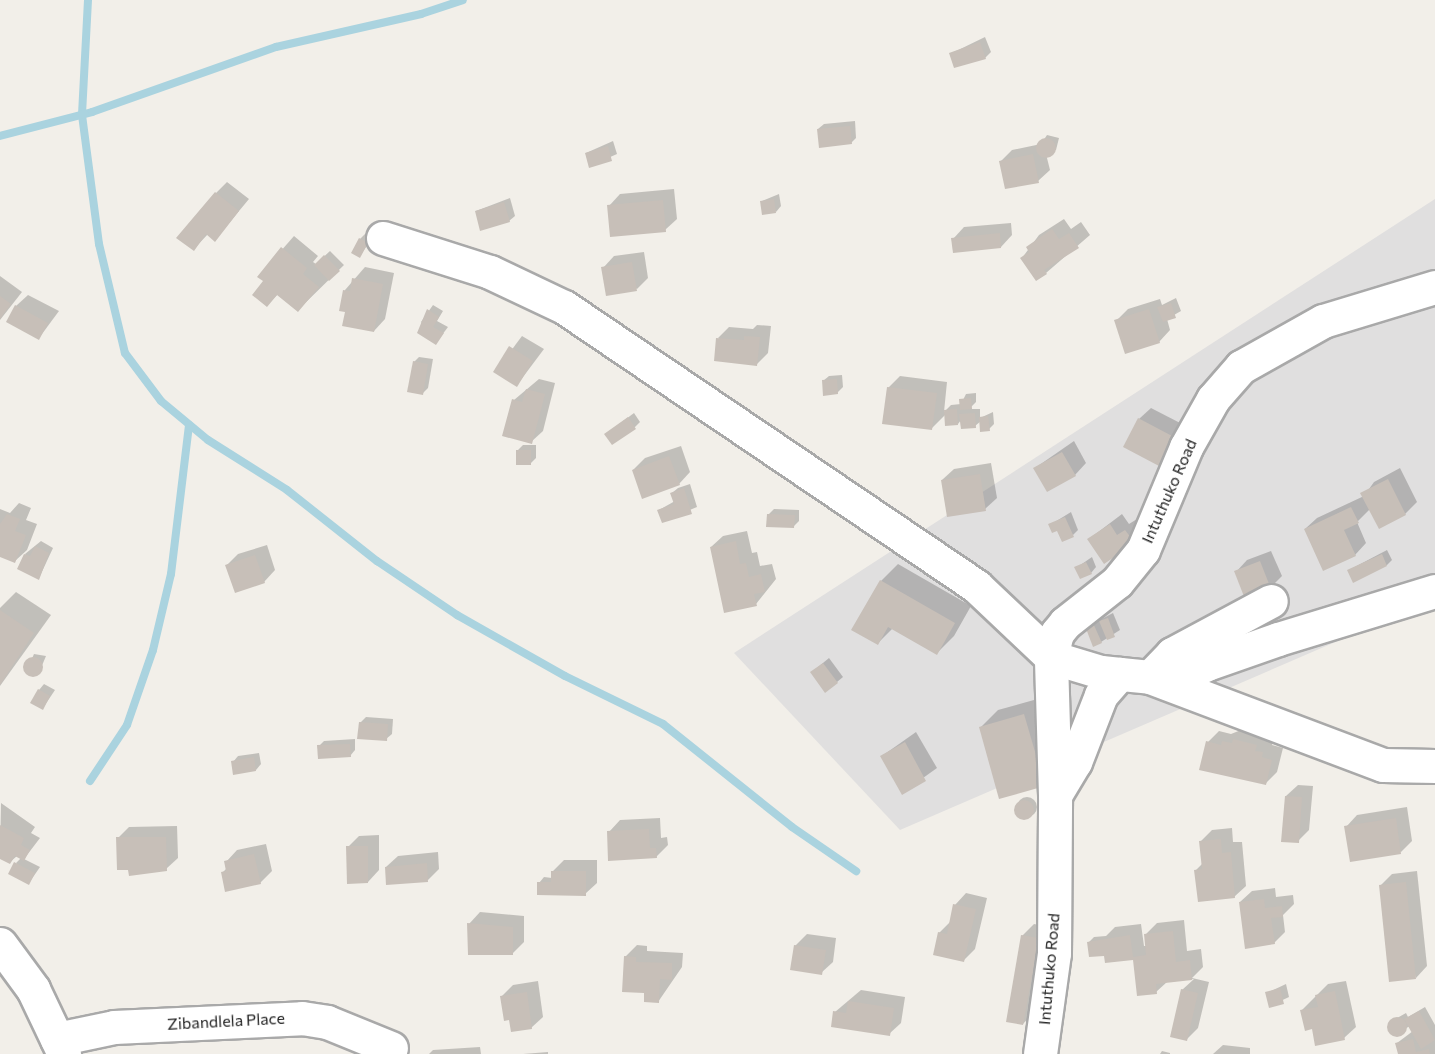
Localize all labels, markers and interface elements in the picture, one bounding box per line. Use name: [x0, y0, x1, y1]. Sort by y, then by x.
street label: Intuthuko Road: [1137, 436, 1201, 546]
street label: Intuthuko Road: [1035, 912, 1063, 1026]
street label: Zibandlela Place: [167, 1008, 285, 1034]

